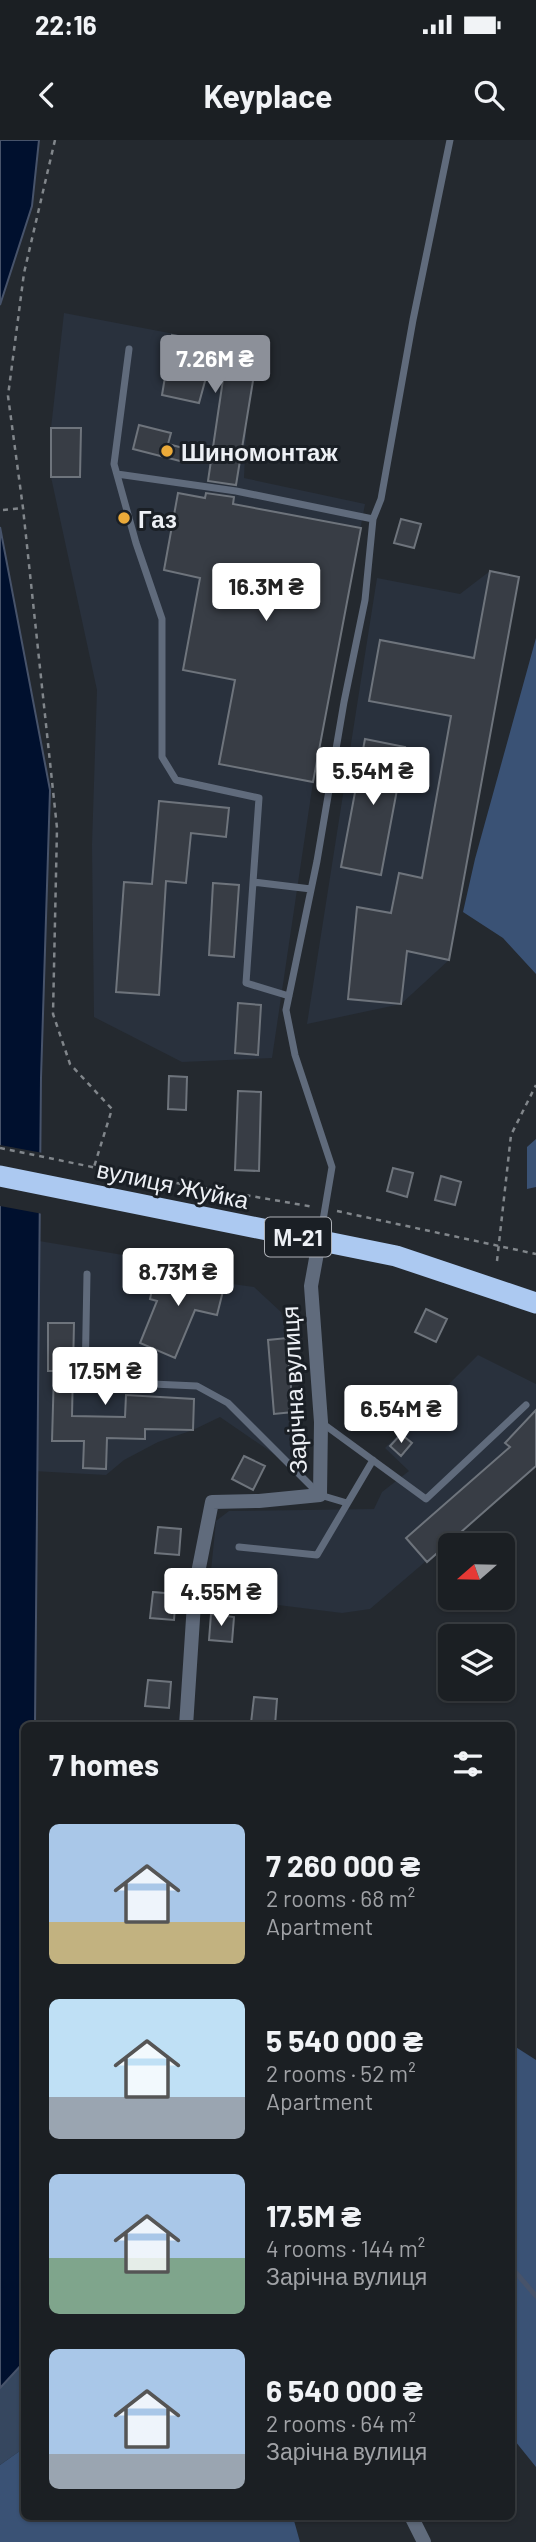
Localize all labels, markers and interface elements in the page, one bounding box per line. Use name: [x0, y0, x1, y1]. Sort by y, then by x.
text: 22:16: [35, 9, 97, 40]
icon: back: [28, 76, 66, 114]
text: Keyplace: [204, 76, 332, 114]
icon: search: [470, 76, 508, 114]
pin: 7.26M ₴: [150, 336, 280, 395]
text: 7.26M ₴: [176, 344, 254, 372]
place label: Шиномонтаж: [181, 437, 338, 466]
marker: Шиномонтаж: [159, 443, 175, 459]
place label: Газ: [138, 504, 177, 533]
marker: Газ: [116, 510, 132, 526]
pin: 16.3M ₴: [201, 564, 331, 623]
text: 16.3M ₴: [228, 572, 304, 600]
pin: 5.54M ₴: [308, 748, 438, 807]
text: 5.54M ₴: [332, 756, 414, 784]
street label: вулиця Жуйка: [95, 1154, 252, 1214]
road number: М-21: [265, 1218, 331, 1256]
pin: 8.73M ₴: [113, 1248, 243, 1308]
text: 8.73M ₴: [139, 1257, 217, 1285]
street label: Зарічна вулиця: [274, 1305, 312, 1475]
pin: 17.5M ₴: [40, 1348, 170, 1407]
text: 17.5M ₴: [68, 1356, 142, 1384]
pin: 6.54M ₴: [336, 1386, 466, 1445]
text: 6.54M ₴: [360, 1394, 442, 1422]
north arrow: [438, 1533, 514, 1610]
map controls: [438, 1533, 515, 1701]
pin: 4.55M ₴: [156, 1568, 286, 1628]
text: 4.55M ₴: [180, 1577, 262, 1605]
button: layers: [438, 1624, 515, 1701]
icon: filters: [449, 1745, 487, 1783]
text: 7 homes: [49, 1746, 159, 1782]
text: 7 260 000 ₴: [266, 1847, 420, 1883]
icon: home: [105, 1852, 189, 1936]
text: 2 rooms · 68 m²: [266, 1884, 415, 1912]
text: Apartment: [266, 1912, 373, 1940]
text: 5 540 000 ₴: [266, 2022, 423, 2058]
icon: home: [105, 2027, 189, 2111]
text: 2 rooms · 52 m²: [266, 2059, 416, 2087]
text: Apartment: [266, 2087, 373, 2115]
text: 17.5M ₴: [266, 2197, 361, 2233]
icon: home: [105, 2202, 189, 2286]
text: 4 rooms · 144 m²: [266, 2234, 425, 2262]
text: Зарічна вулиця: [266, 2262, 427, 2290]
text: 6 540 000 ₴: [266, 2372, 423, 2408]
icon: home: [105, 2377, 189, 2461]
text: 2 rooms · 64 m²: [266, 2409, 416, 2437]
text: Зарічна вулиця: [266, 2437, 427, 2465]

